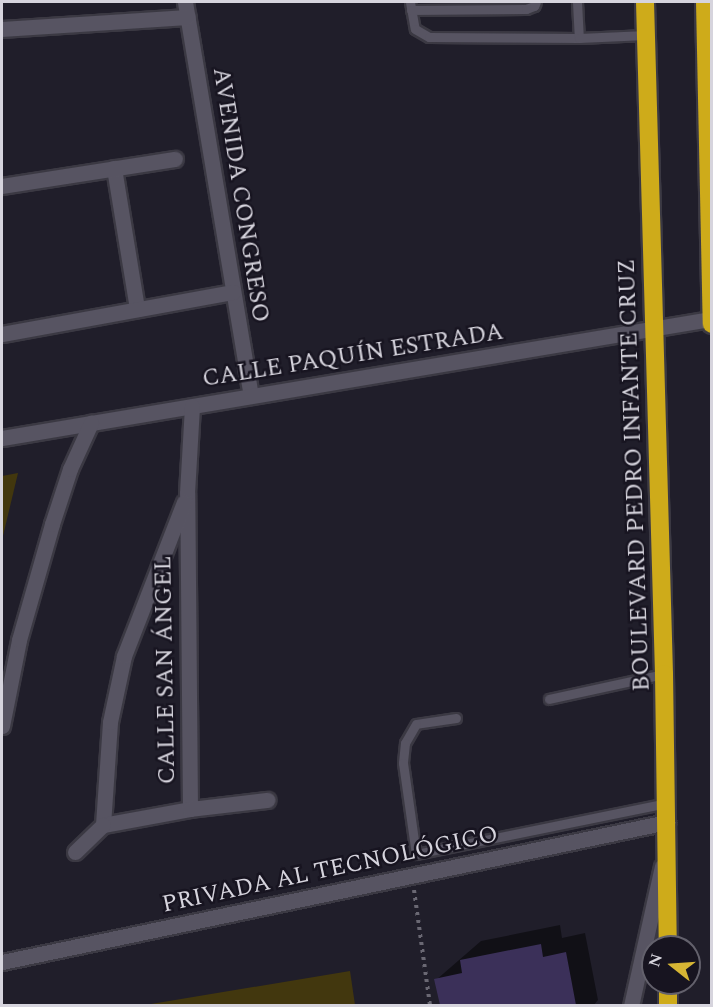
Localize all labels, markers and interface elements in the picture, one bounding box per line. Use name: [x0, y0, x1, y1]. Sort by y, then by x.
street label: AVENIDA CONGRESO: [206, 65, 274, 325]
street label: BOULEVARD PEDRO INFANTE CRUZ: [613, 258, 657, 692]
street label: CALLE PAQUÍN ESTRADA: [200, 318, 506, 394]
street label: CALLE SAN ÁNGEL: [150, 555, 182, 785]
street label: PRIVADA AL TECNOLÓGICO: [159, 820, 501, 920]
north arrow: [641, 935, 701, 995]
text: N: [642, 951, 669, 970]

